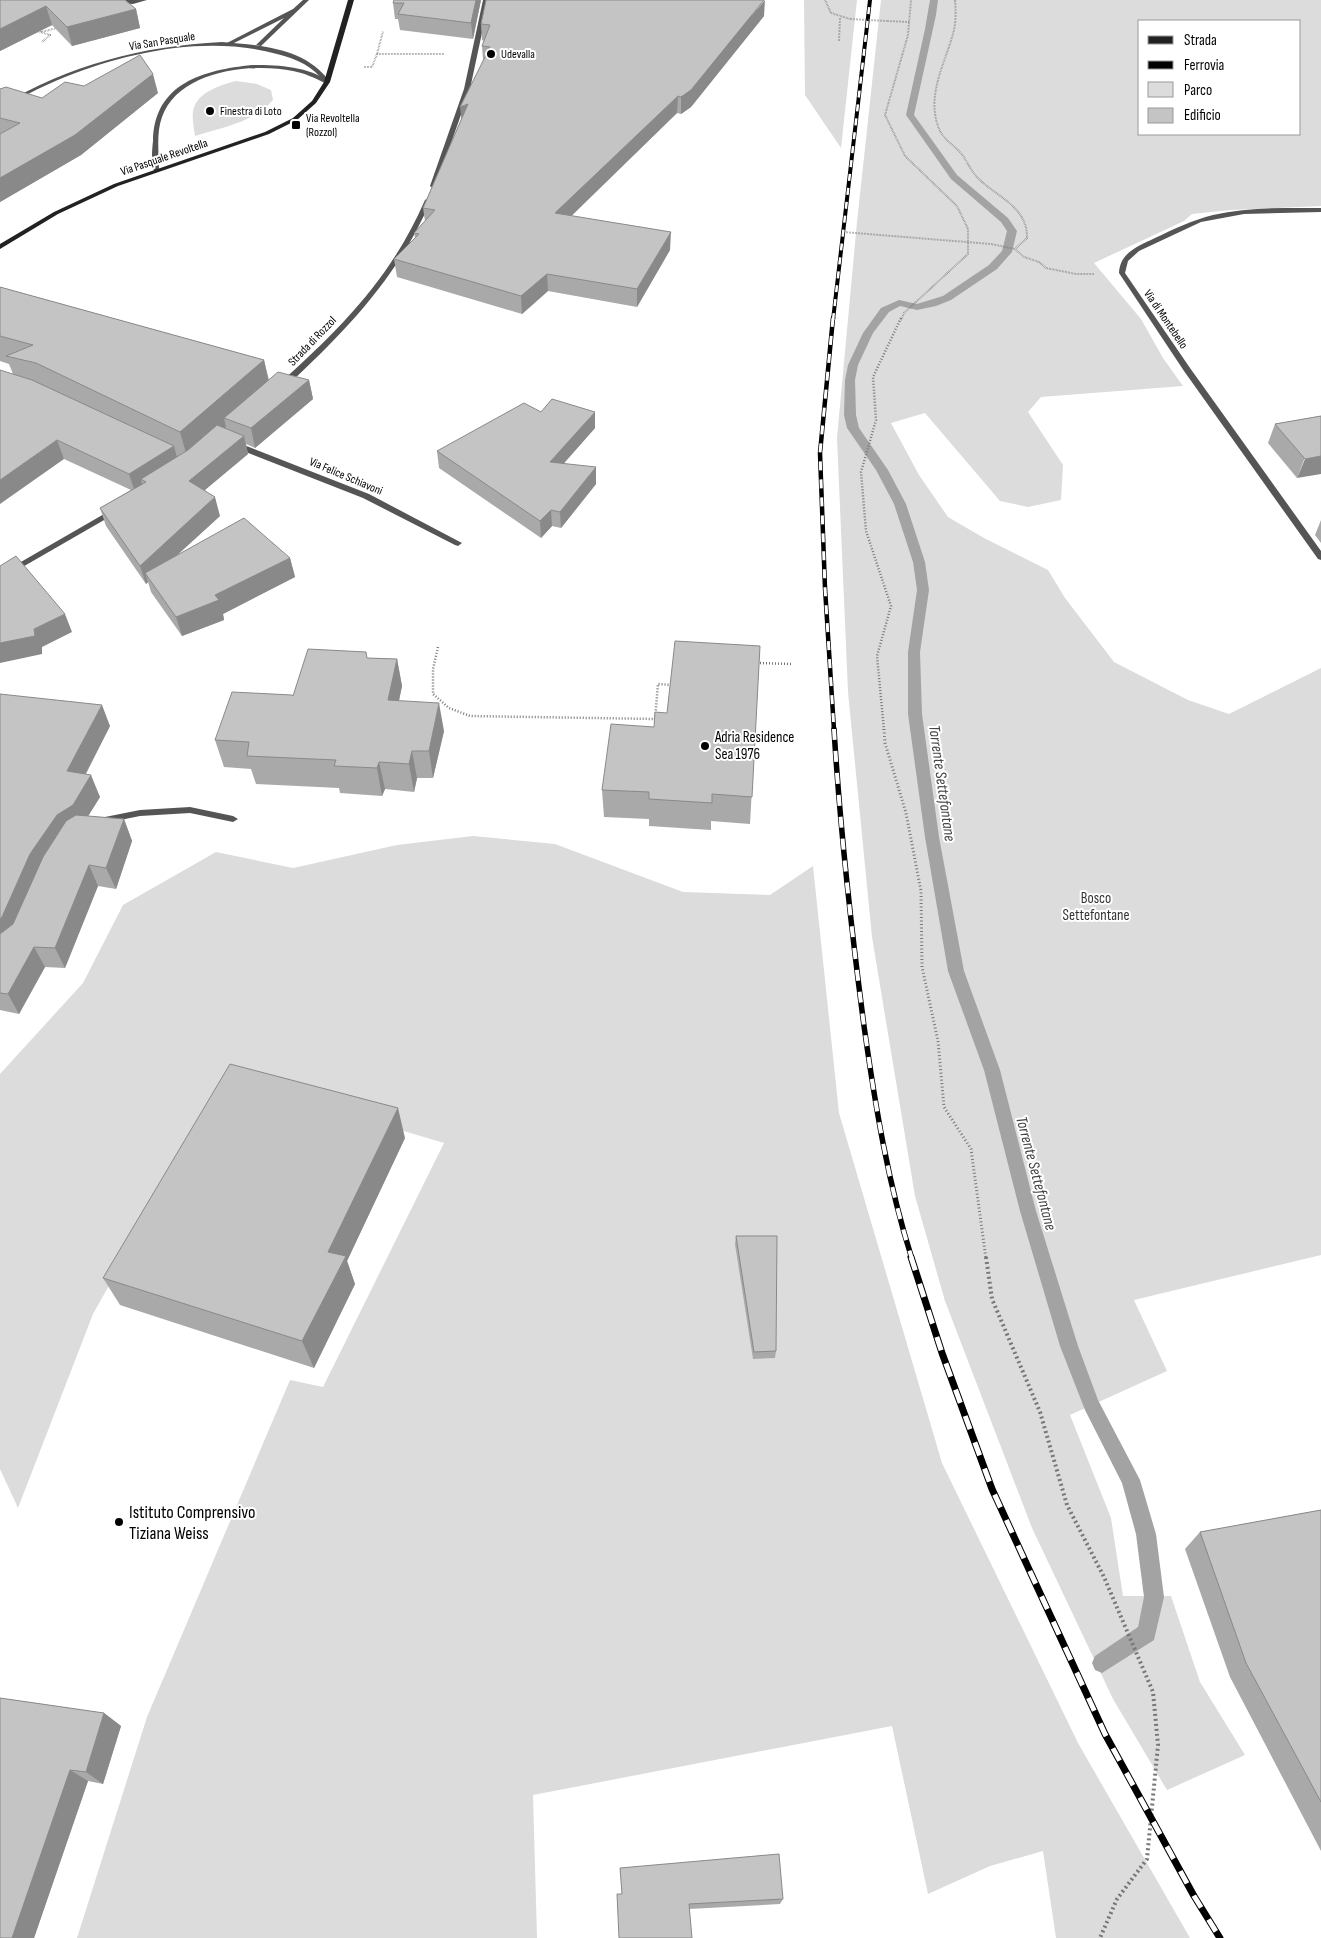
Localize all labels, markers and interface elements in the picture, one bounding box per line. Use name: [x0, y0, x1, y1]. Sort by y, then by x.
legend: [1138, 20, 1301, 135]
street label: Via San Pasquale: [128, 29, 196, 54]
text: Strada: [1184, 31, 1217, 50]
place label: Udevalla: [501, 47, 535, 62]
marker: Udevalla: [485, 48, 497, 60]
text: Ferrovia: [1184, 56, 1225, 75]
text: Parco: [1184, 81, 1212, 100]
place label: Finestra di Loto: [220, 104, 282, 119]
marker: Finestra di Loto: [204, 105, 216, 117]
text: Edificio: [1184, 106, 1221, 125]
place label: Via Revoltella (Rozzol): [306, 111, 360, 140]
marker: Via Revoltella (Rozzol): [290, 119, 302, 131]
street label: Via Pasquale Revoltella: [119, 135, 210, 179]
street label: Via di Montebello: [1140, 287, 1191, 352]
street label: Strada di Rozzol: [285, 313, 340, 369]
street label: Via Felice Schiavoni: [307, 454, 385, 499]
water label: Torrente Settefontane: [924, 724, 959, 843]
place label: Adria Residence Sea 1976: [714, 728, 794, 764]
marker: Adria Residence Sea 1976: [699, 740, 711, 752]
park label: Bosco Settefontane: [1063, 889, 1129, 925]
water label: Torrente Settefontane: [1011, 1114, 1060, 1232]
place label: Istituto Comprensivo Tiziana Weiss: [129, 1502, 256, 1544]
marker: Istituto Comprensivo Tiziana Weiss: [113, 1516, 125, 1528]

